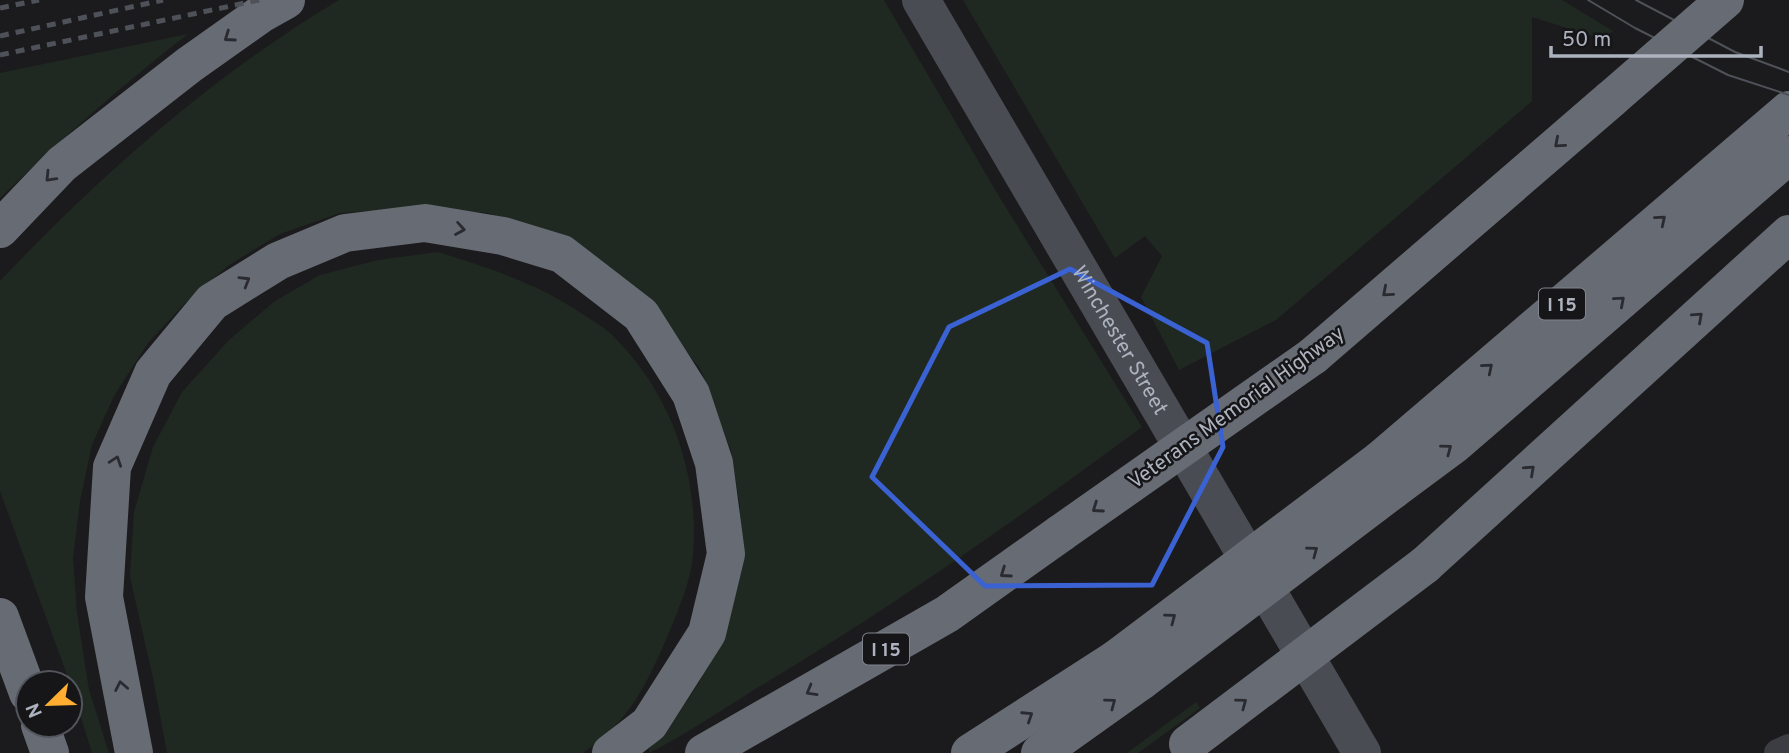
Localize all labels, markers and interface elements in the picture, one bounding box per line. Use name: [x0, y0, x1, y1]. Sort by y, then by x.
scale bar: [1551, 14, 1761, 58]
text: 50 m: [1562, 27, 1611, 54]
one-way arrow: [224, 29, 237, 41]
one-way arrow: [1555, 135, 1568, 147]
one-way arrow: [45, 169, 58, 182]
one-way arrow: [1653, 216, 1666, 228]
one-way arrow: [454, 221, 466, 236]
street label: Winchester Street: [1065, 261, 1173, 420]
one-way arrow: [238, 277, 251, 290]
one-way arrow: [1382, 284, 1395, 296]
road number: I 15: [1539, 288, 1585, 320]
one-way arrow: [1611, 297, 1624, 309]
one-way arrow: [1690, 312, 1703, 325]
street label: Veterans Memorial Highway: [1123, 321, 1350, 496]
one-way arrow: [1480, 364, 1493, 376]
one-way arrow: [1439, 445, 1452, 458]
one-way arrow: [108, 456, 122, 468]
one-way arrow: [1522, 465, 1535, 478]
one-way arrow: [1092, 500, 1105, 512]
one-way arrow: [1305, 547, 1317, 559]
one-way arrow: [1000, 565, 1013, 577]
one-way arrow: [1163, 614, 1176, 626]
road number: I 15: [863, 634, 909, 664]
north arrow: [14, 669, 84, 739]
one-way arrow: [115, 680, 130, 692]
one-way arrow: [806, 683, 819, 696]
one-way arrow: [1234, 698, 1247, 711]
text: N: [21, 699, 49, 721]
one-way arrow: [1103, 699, 1116, 712]
one-way arrow: [1020, 712, 1033, 725]

